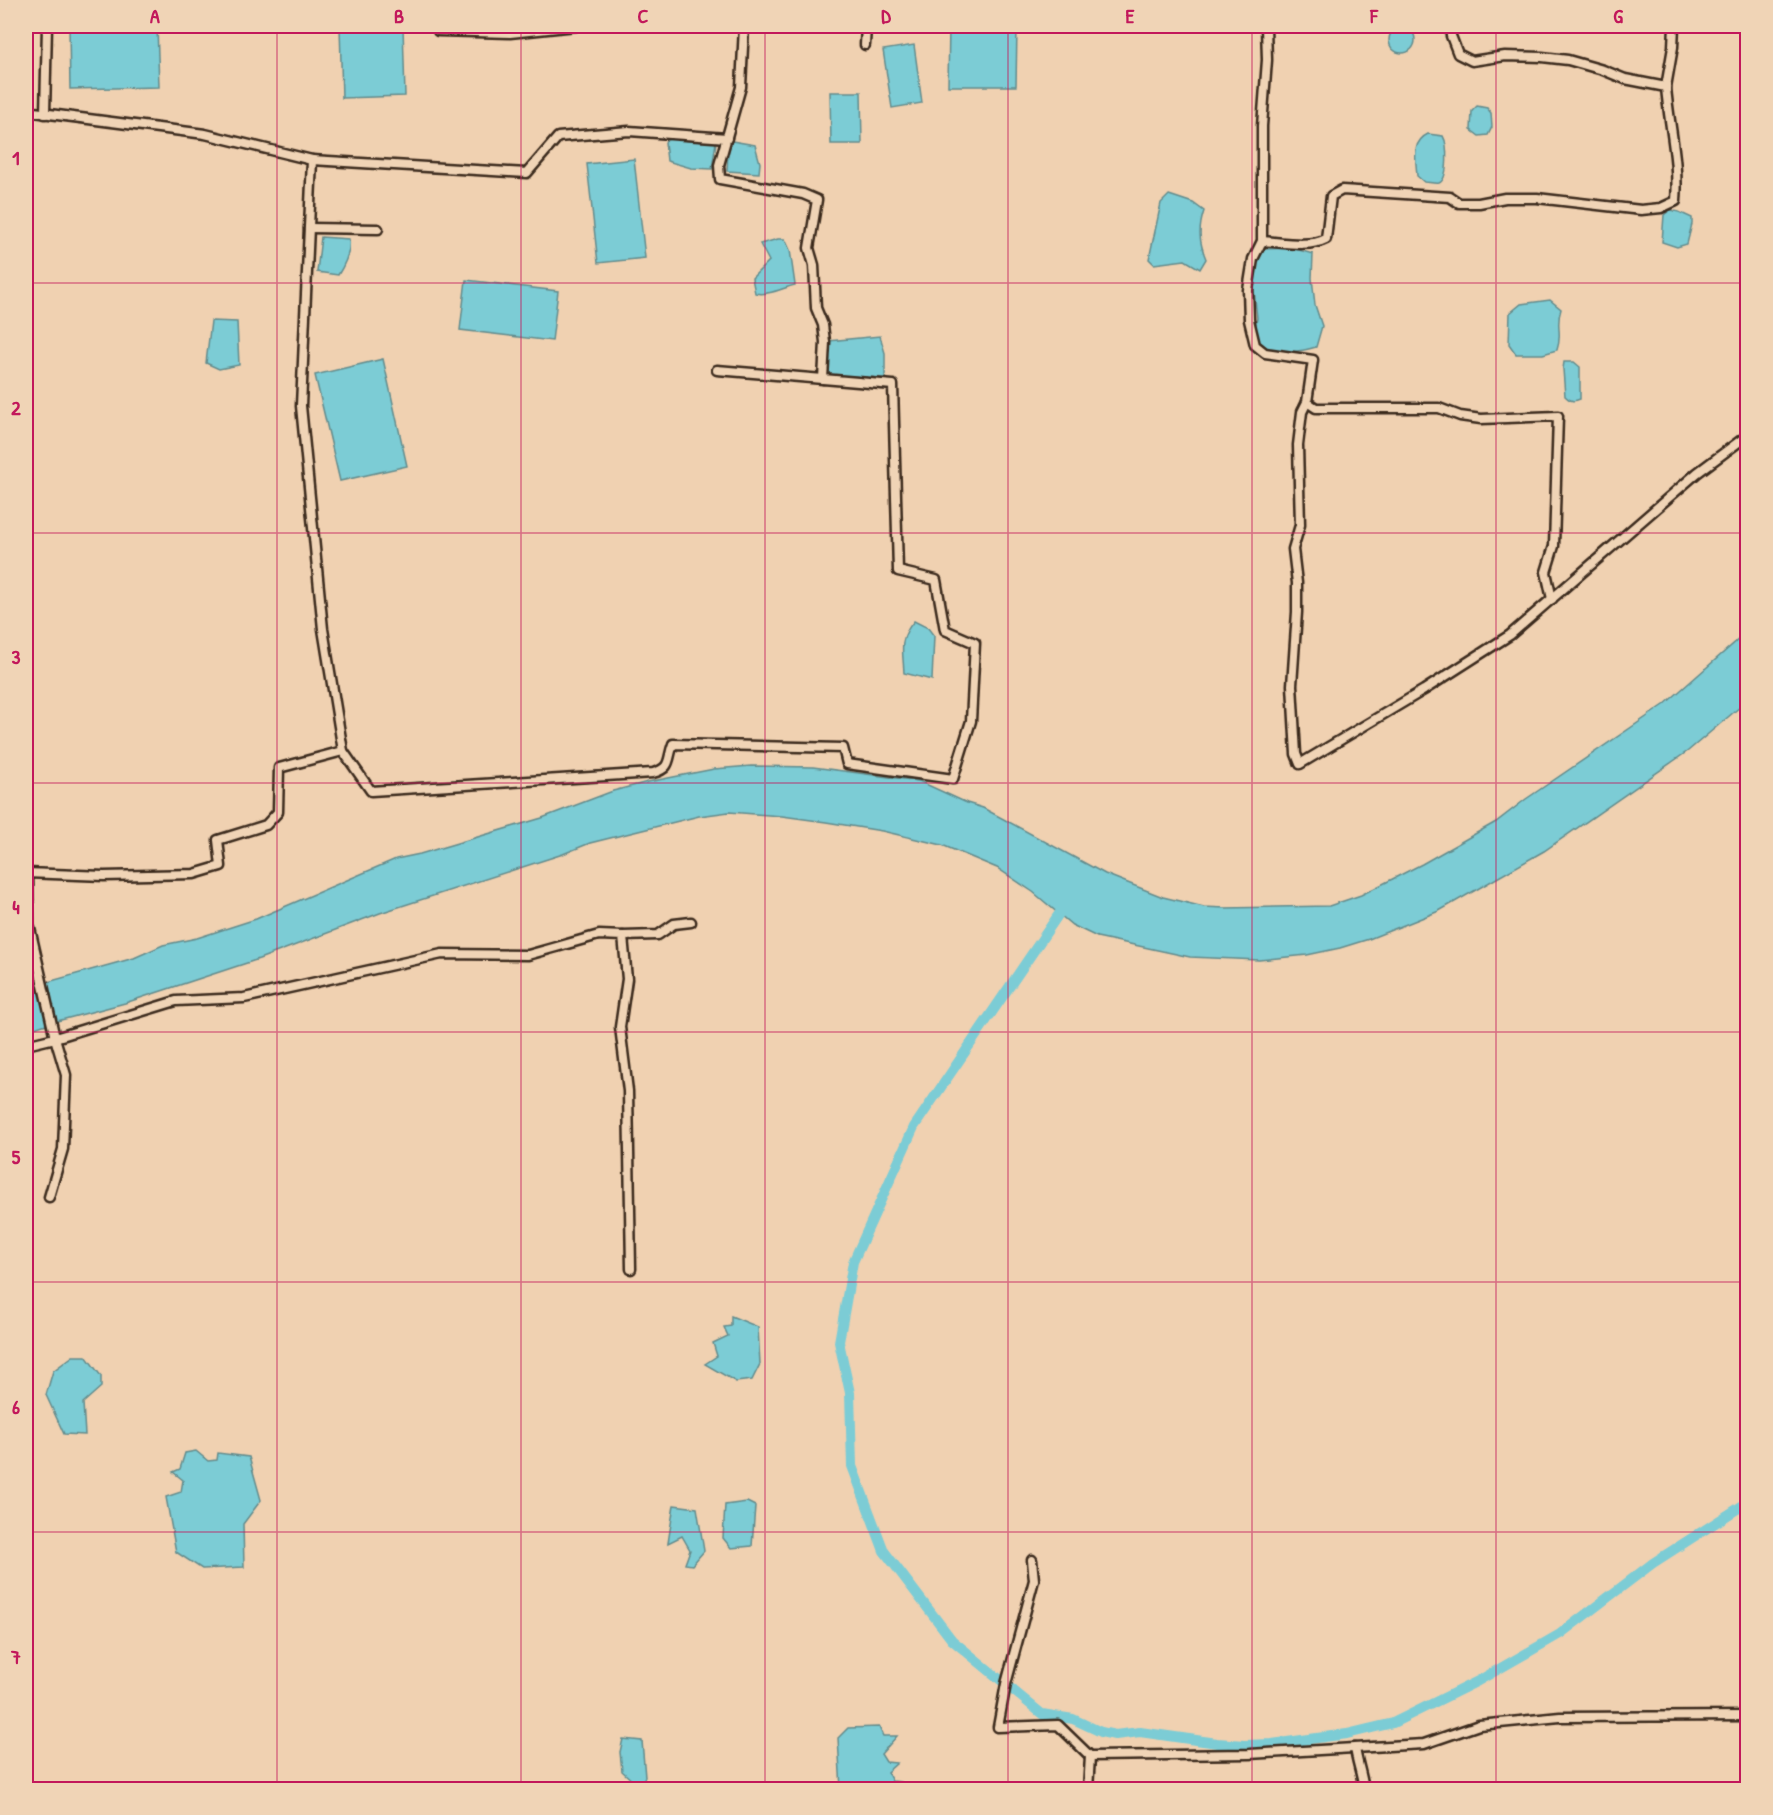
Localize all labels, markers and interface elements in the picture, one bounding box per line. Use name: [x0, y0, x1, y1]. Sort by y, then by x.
text: A: [150, 2, 160, 29]
text: B: [394, 2, 404, 29]
text: C: [638, 2, 649, 29]
text: D: [881, 2, 891, 29]
text: E: [1126, 2, 1135, 29]
text: F: [1369, 2, 1379, 29]
text: G: [1613, 2, 1623, 29]
text: 1: [12, 144, 20, 171]
text: 2: [11, 394, 21, 421]
text: 3: [12, 643, 21, 670]
text: 4: [12, 893, 20, 920]
text: 5: [12, 1143, 21, 1170]
text: 6: [12, 1393, 20, 1420]
text: 7: [10, 1643, 21, 1670]

